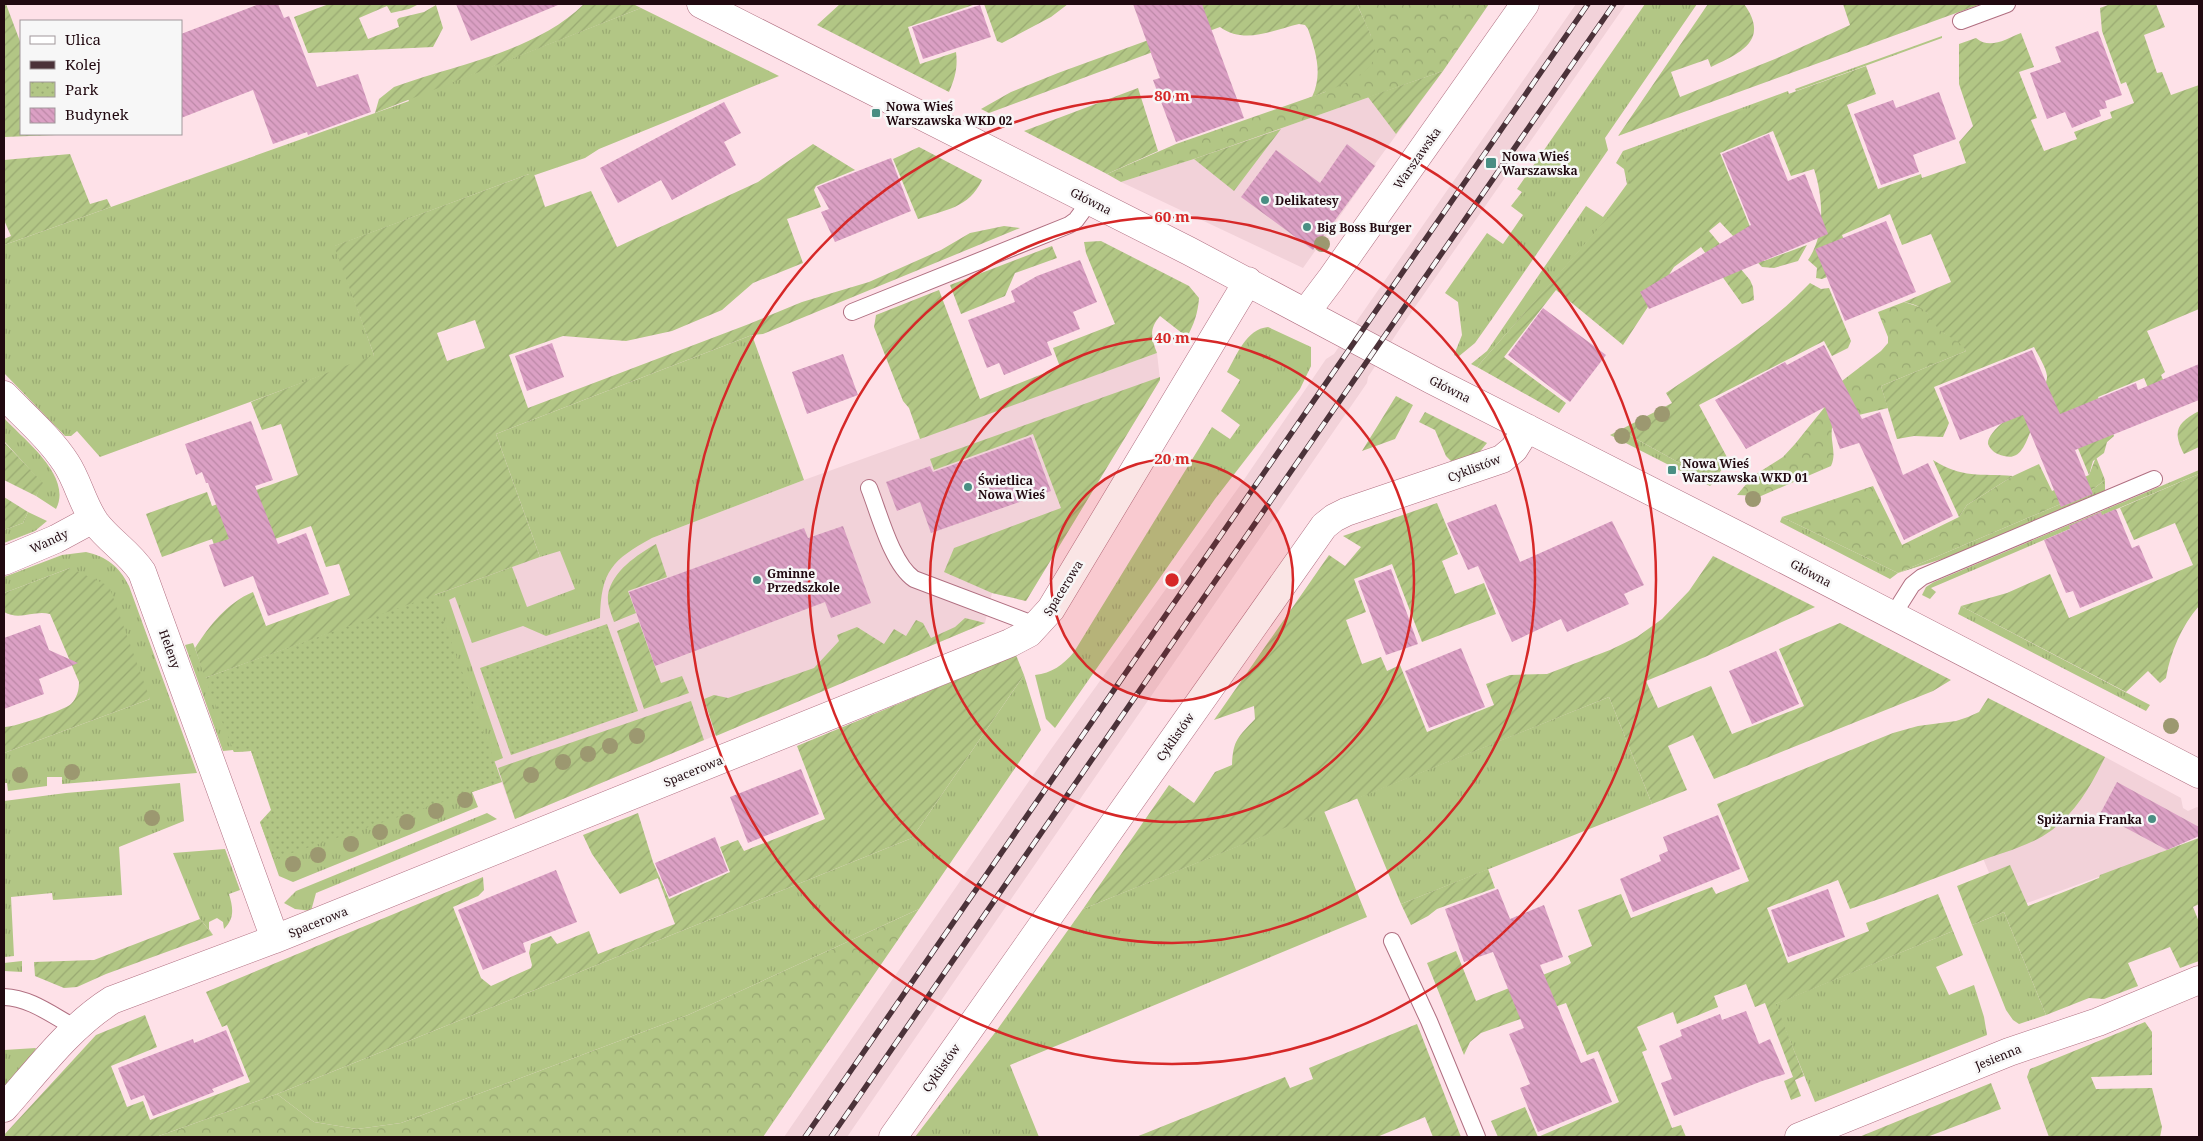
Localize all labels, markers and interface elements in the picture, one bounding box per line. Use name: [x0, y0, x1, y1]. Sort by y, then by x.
legend: [20, 20, 182, 135]
text: Ulica: [65, 29, 101, 49]
text: Kolej: [65, 54, 101, 74]
text: Park: [65, 79, 99, 99]
text: 80 m: [1154, 85, 1190, 105]
place label: Nowa Wieś Warszawska WKD 02: [886, 98, 1013, 129]
text: Budynek: [65, 104, 129, 124]
marker: Nowa Wieś Warszawska WKD 02: [870, 107, 882, 119]
street label: Warszawska: [1389, 123, 1445, 192]
place label: Nowa Wieś Warszawska: [1502, 148, 1578, 179]
marker: Nowa Wieś Warszawska: [1484, 156, 1498, 170]
street label: Główna: [1067, 183, 1115, 219]
place label: Delikatesy: [1275, 192, 1339, 209]
marker: Delikatesy: [1259, 194, 1271, 206]
text: 60 m: [1154, 206, 1190, 226]
place label: Big Boss Burger: [1317, 219, 1412, 236]
marker: Big Boss Burger: [1301, 221, 1313, 233]
text: 40 m: [1154, 327, 1190, 347]
street label: Główna: [1426, 371, 1474, 407]
text: 20 m: [1154, 448, 1190, 468]
street label: Cyklistów: [1445, 450, 1504, 486]
place label: Nowa Wieś Warszawska WKD 01: [1682, 455, 1809, 486]
marker: Nowa Wieś Warszawska WKD 01: [1666, 464, 1678, 476]
place label: Świetlica Nowa Wieś: [978, 472, 1045, 503]
marker: Świetlica Nowa Wieś: [962, 481, 974, 493]
street label: Wandy: [27, 525, 71, 557]
street label: Główna: [1787, 555, 1835, 591]
street label: Spacerowa: [1039, 557, 1087, 619]
place label: Gminne Przedszkole: [767, 565, 840, 596]
centre of rings: [1163, 571, 1181, 589]
marker: Gminne Przedszkole: [751, 574, 763, 586]
street label: Heleny: [155, 627, 185, 671]
street label: Cyklistów: [1152, 709, 1198, 765]
street label: Spacerowa: [661, 751, 725, 791]
place label: Spiżarnia Franka: [2037, 811, 2142, 828]
marker: Spiżarnia Franka: [2146, 813, 2158, 825]
street label: Spacerowa: [286, 902, 350, 942]
street label: Cyklistów: [918, 1040, 964, 1096]
street label: Jesienna: [1971, 1040, 2024, 1074]

